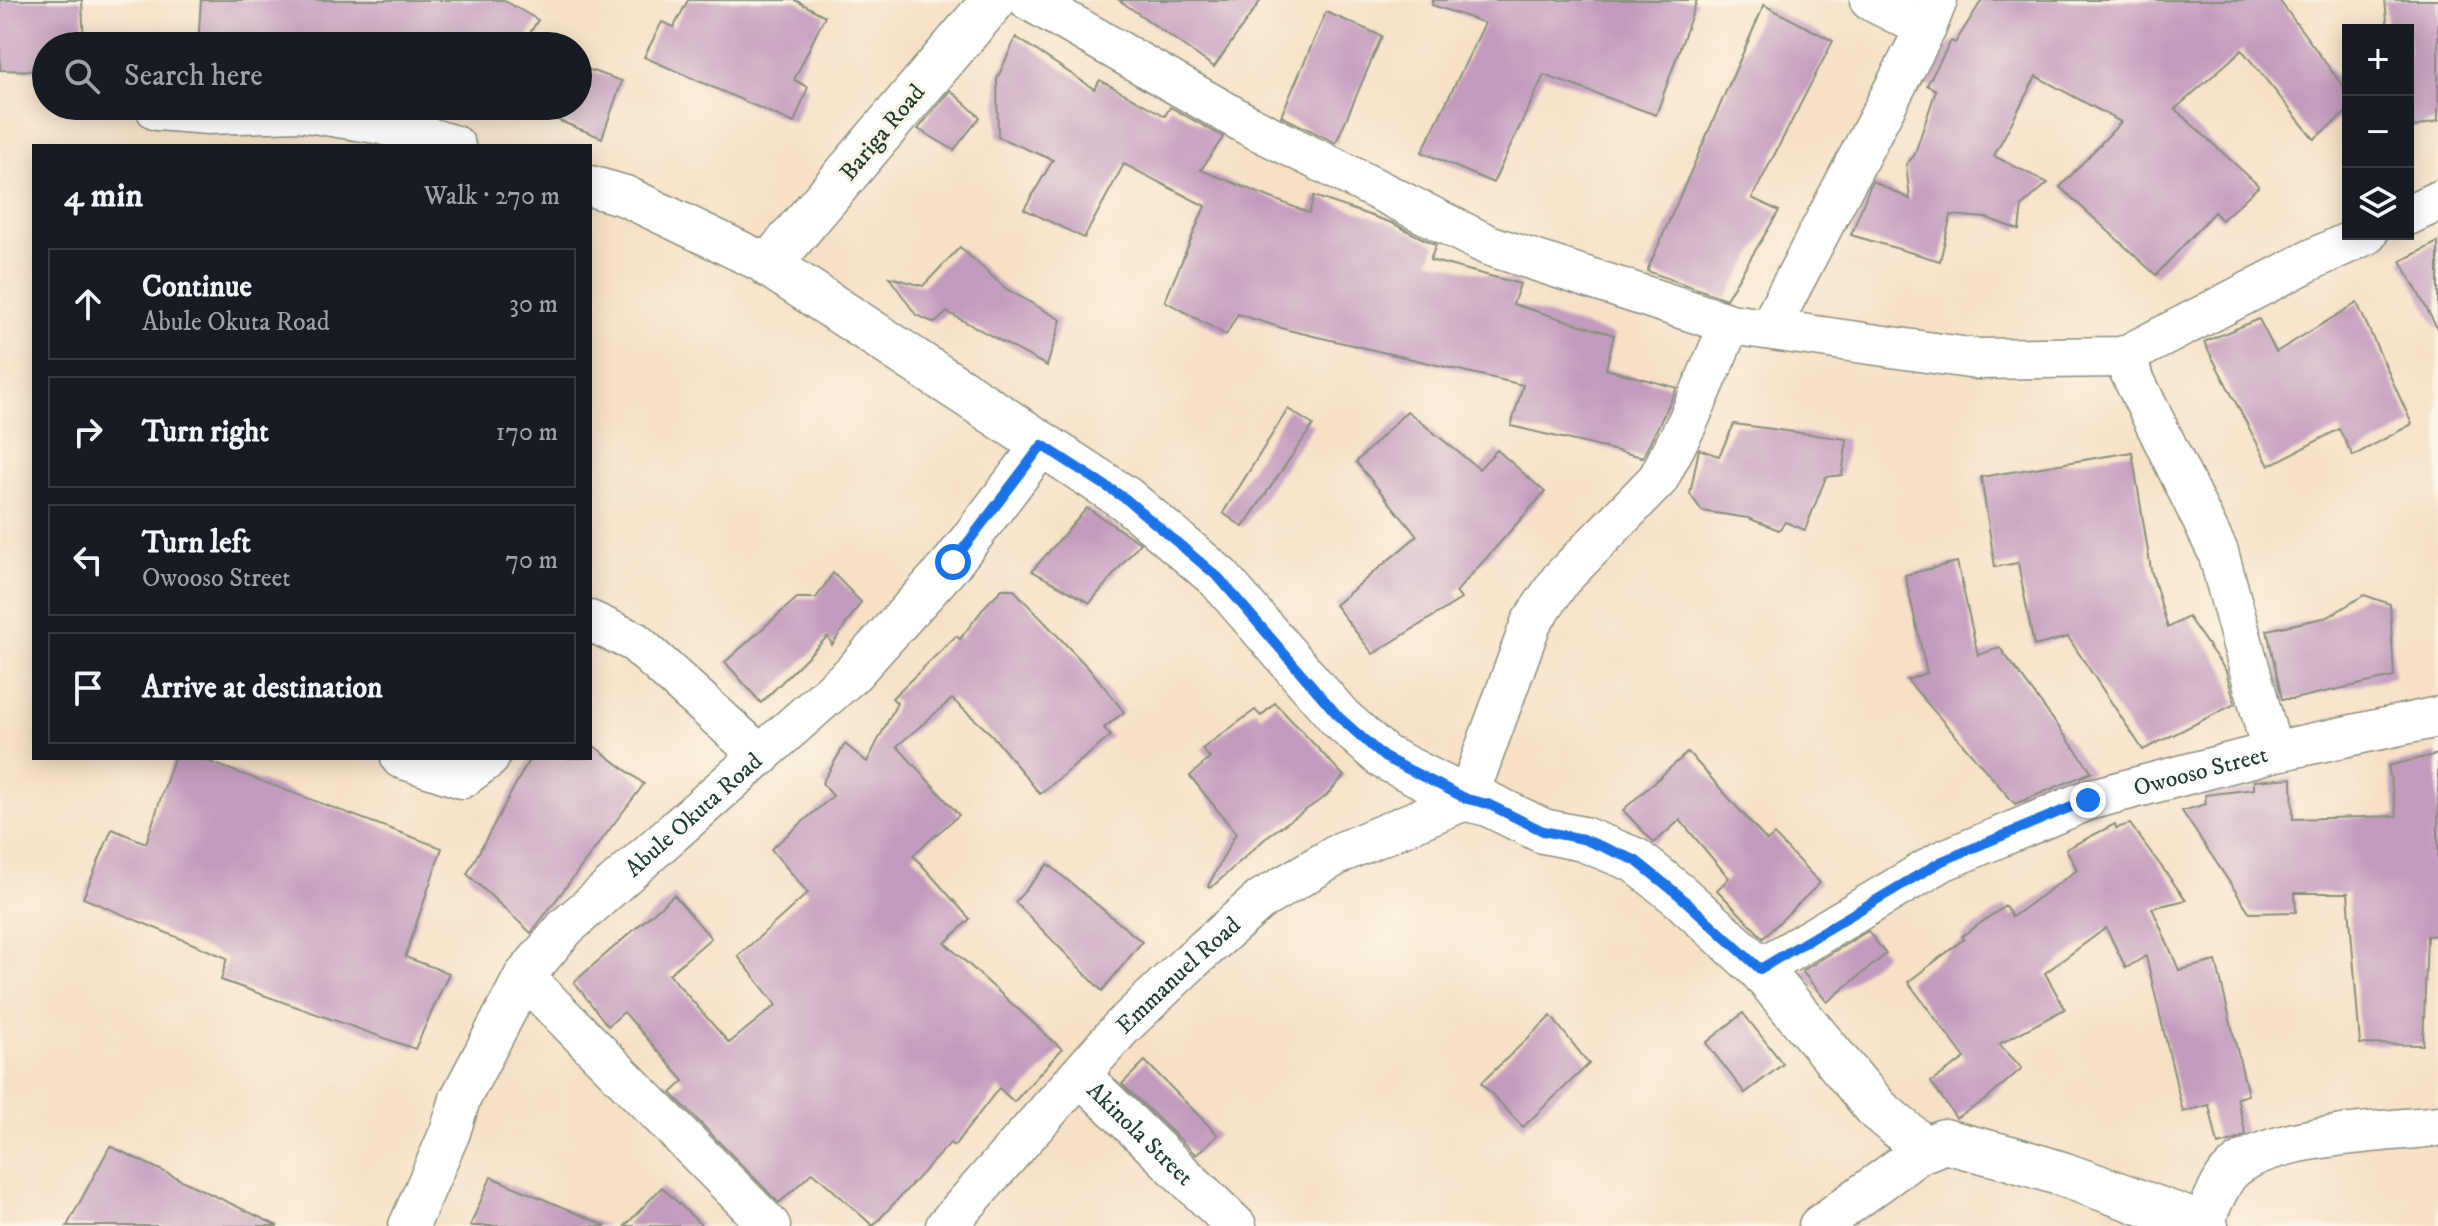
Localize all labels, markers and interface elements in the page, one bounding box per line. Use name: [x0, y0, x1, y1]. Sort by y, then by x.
map controls: [2342, 24, 2414, 240]
button: +: [2342, 24, 2414, 96]
search box: [32, 32, 592, 120]
icon: search: [60, 54, 104, 98]
text: Search here: [124, 58, 263, 95]
street label: Bariga Road: [834, 78, 932, 187]
button: −: [2342, 96, 2414, 168]
button: layers: [2342, 168, 2414, 240]
text: 4 min: [64, 175, 143, 217]
text: Walk · 270 m: [424, 180, 560, 213]
text: Continue: [142, 269, 252, 306]
icon: ahead: [66, 282, 110, 326]
text: 30 m: [509, 288, 558, 321]
text: Abule Okuta Road: [142, 306, 330, 339]
icon: right: [66, 410, 110, 454]
text: Turn right: [142, 414, 269, 451]
text: 170 m: [496, 416, 558, 449]
text: Turn left: [142, 525, 251, 562]
icon: left: [66, 538, 110, 582]
text: 70 m: [505, 544, 558, 577]
route start: [935, 544, 971, 580]
text: Owooso Street: [142, 562, 291, 595]
icon: arrive: [66, 666, 110, 710]
text: Arrive at destination: [142, 670, 383, 707]
street label: Owooso Street: [2130, 740, 2271, 803]
street label: Abule Okuta Road: [619, 747, 769, 884]
route end: [2070, 782, 2106, 818]
street label: Emmanuel Road: [1110, 911, 1247, 1041]
street label: Akinola Street: [1080, 1076, 1199, 1193]

